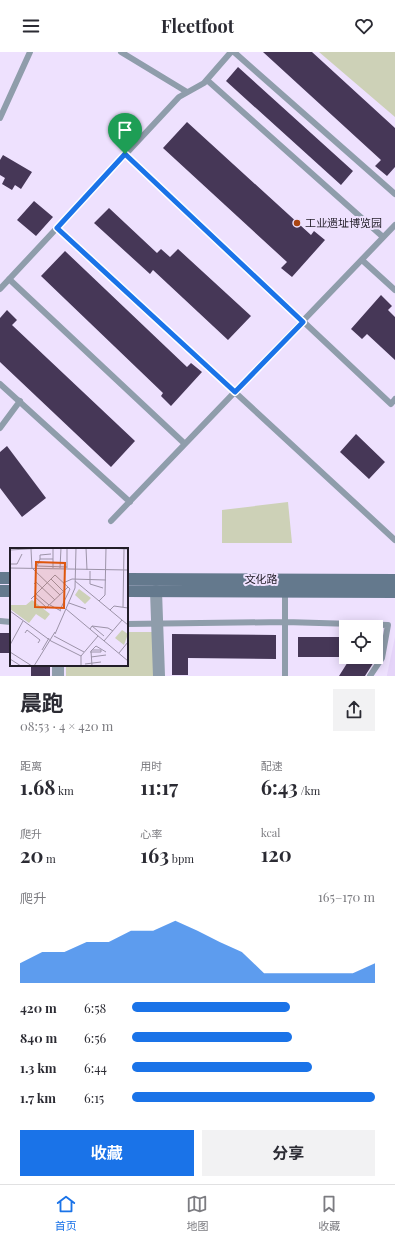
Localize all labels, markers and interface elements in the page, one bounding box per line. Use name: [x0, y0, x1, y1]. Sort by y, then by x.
text: Fleetfoot: [161, 14, 234, 38]
icon: menu: [20, 15, 42, 37]
icon: heart: [353, 15, 375, 37]
pin: [108, 113, 142, 154]
icon: arrive: [114, 119, 136, 141]
place label: 工业遗址博览园: [305, 215, 382, 230]
marker: 工业遗址博览园: [292, 218, 302, 228]
inset map: [10, 548, 128, 666]
street label: 文化路: [245, 571, 278, 586]
map controls: [339, 620, 383, 664]
button: locate: [339, 620, 383, 664]
text: 晨跑: [20, 687, 64, 717]
button: share: [333, 689, 375, 731]
text: 08:53 · 4 × 420 m: [20, 717, 113, 734]
text: 距离: [20, 758, 42, 773]
text: 用时: [140, 758, 162, 773]
text: 配速: [261, 758, 283, 773]
text: 1.68: [20, 773, 56, 800]
text: 11:17: [140, 773, 178, 800]
text: 6:43: [261, 773, 298, 800]
text: km: [56, 783, 74, 798]
text: /km: [298, 783, 320, 798]
text: kcal: [261, 825, 280, 840]
text: 爬升: [20, 826, 42, 841]
text: 心率: [140, 826, 162, 841]
text: 120: [261, 840, 292, 867]
text: 20: [20, 841, 43, 868]
text: 163: [140, 841, 169, 868]
text: m: [43, 851, 56, 866]
text: bpm: [169, 851, 194, 866]
text: 165–170 m: [318, 888, 375, 905]
text: 爬升: [20, 889, 46, 906]
text: 420 m: [20, 999, 57, 1016]
text: 6:58: [84, 999, 106, 1016]
text: 840 m: [20, 1029, 57, 1046]
text: 6:56: [84, 1029, 106, 1046]
text: 1.3 km: [20, 1059, 57, 1076]
text: 6:44: [84, 1059, 107, 1076]
text: 1.7 km: [20, 1089, 56, 1106]
text: 6:15: [84, 1089, 104, 1106]
button: 收藏: [20, 1130, 194, 1176]
button: 分享: [202, 1130, 375, 1176]
tab: 首页: [55, 1193, 77, 1233]
tab: 地图: [186, 1193, 208, 1233]
tab: 收藏: [318, 1193, 340, 1233]

